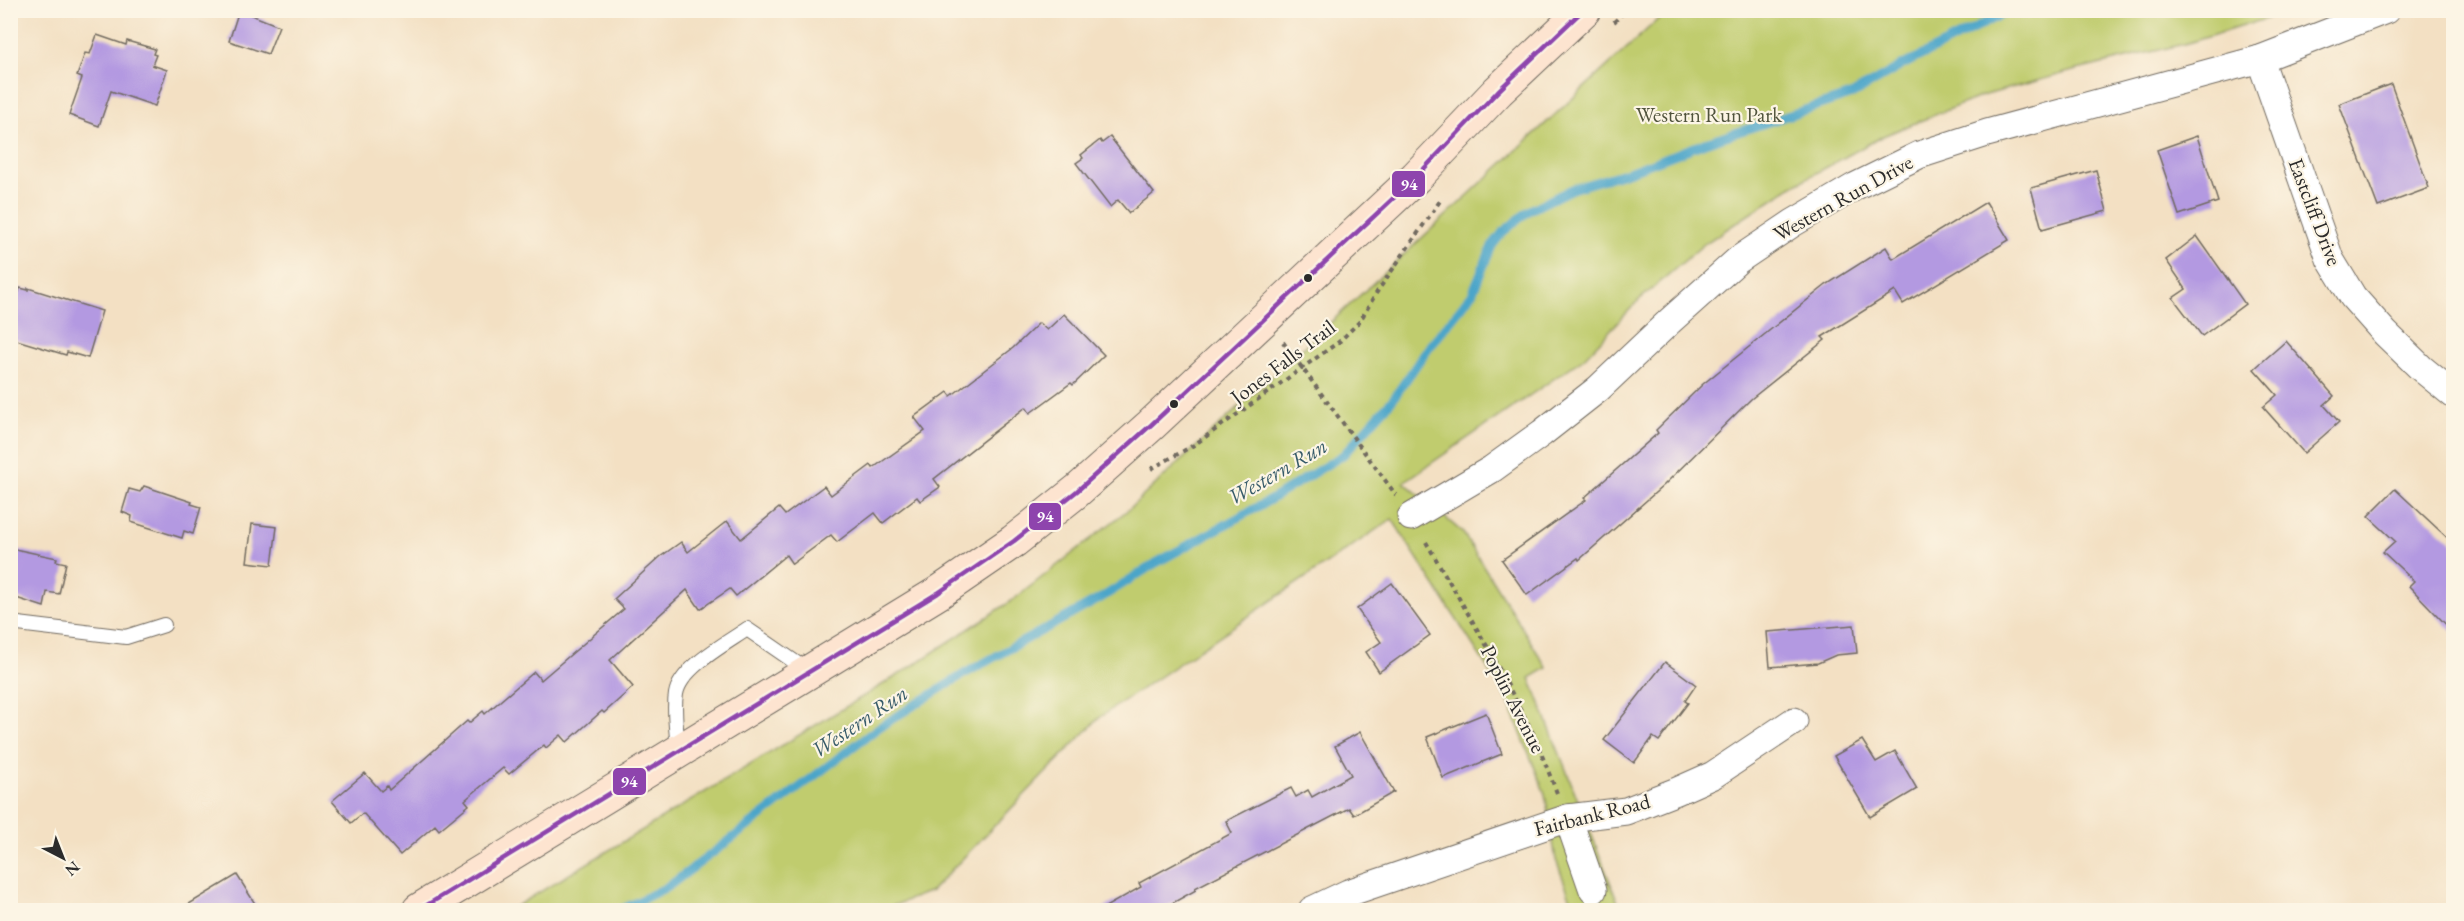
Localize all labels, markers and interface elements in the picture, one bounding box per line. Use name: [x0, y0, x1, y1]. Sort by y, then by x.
park label: Western Run Park: [1636, 101, 1783, 128]
street label: Western Run Drive: [1768, 148, 1917, 247]
street label: Eastcliff Drive: [2283, 154, 2348, 269]
line badge: 94: [1391, 170, 1426, 198]
text: 94: [1401, 174, 1418, 195]
unlabelled marker: [1302, 272, 1314, 284]
street label: Jones Falls Trail: [1223, 313, 1341, 411]
unlabelled marker: [1168, 398, 1180, 410]
water label: Western Run: [1222, 431, 1332, 512]
line badge: 94: [1028, 502, 1062, 531]
text: 94: [1037, 506, 1054, 527]
street label: Poplin Avenue: [1475, 640, 1552, 757]
water label: Western Run: [805, 679, 913, 764]
line badge: 94: [612, 767, 647, 796]
text: 94: [621, 771, 638, 792]
street label: Fairbank Road: [1531, 787, 1653, 842]
north arrow: [33, 828, 93, 888]
text: N: [61, 857, 85, 881]

